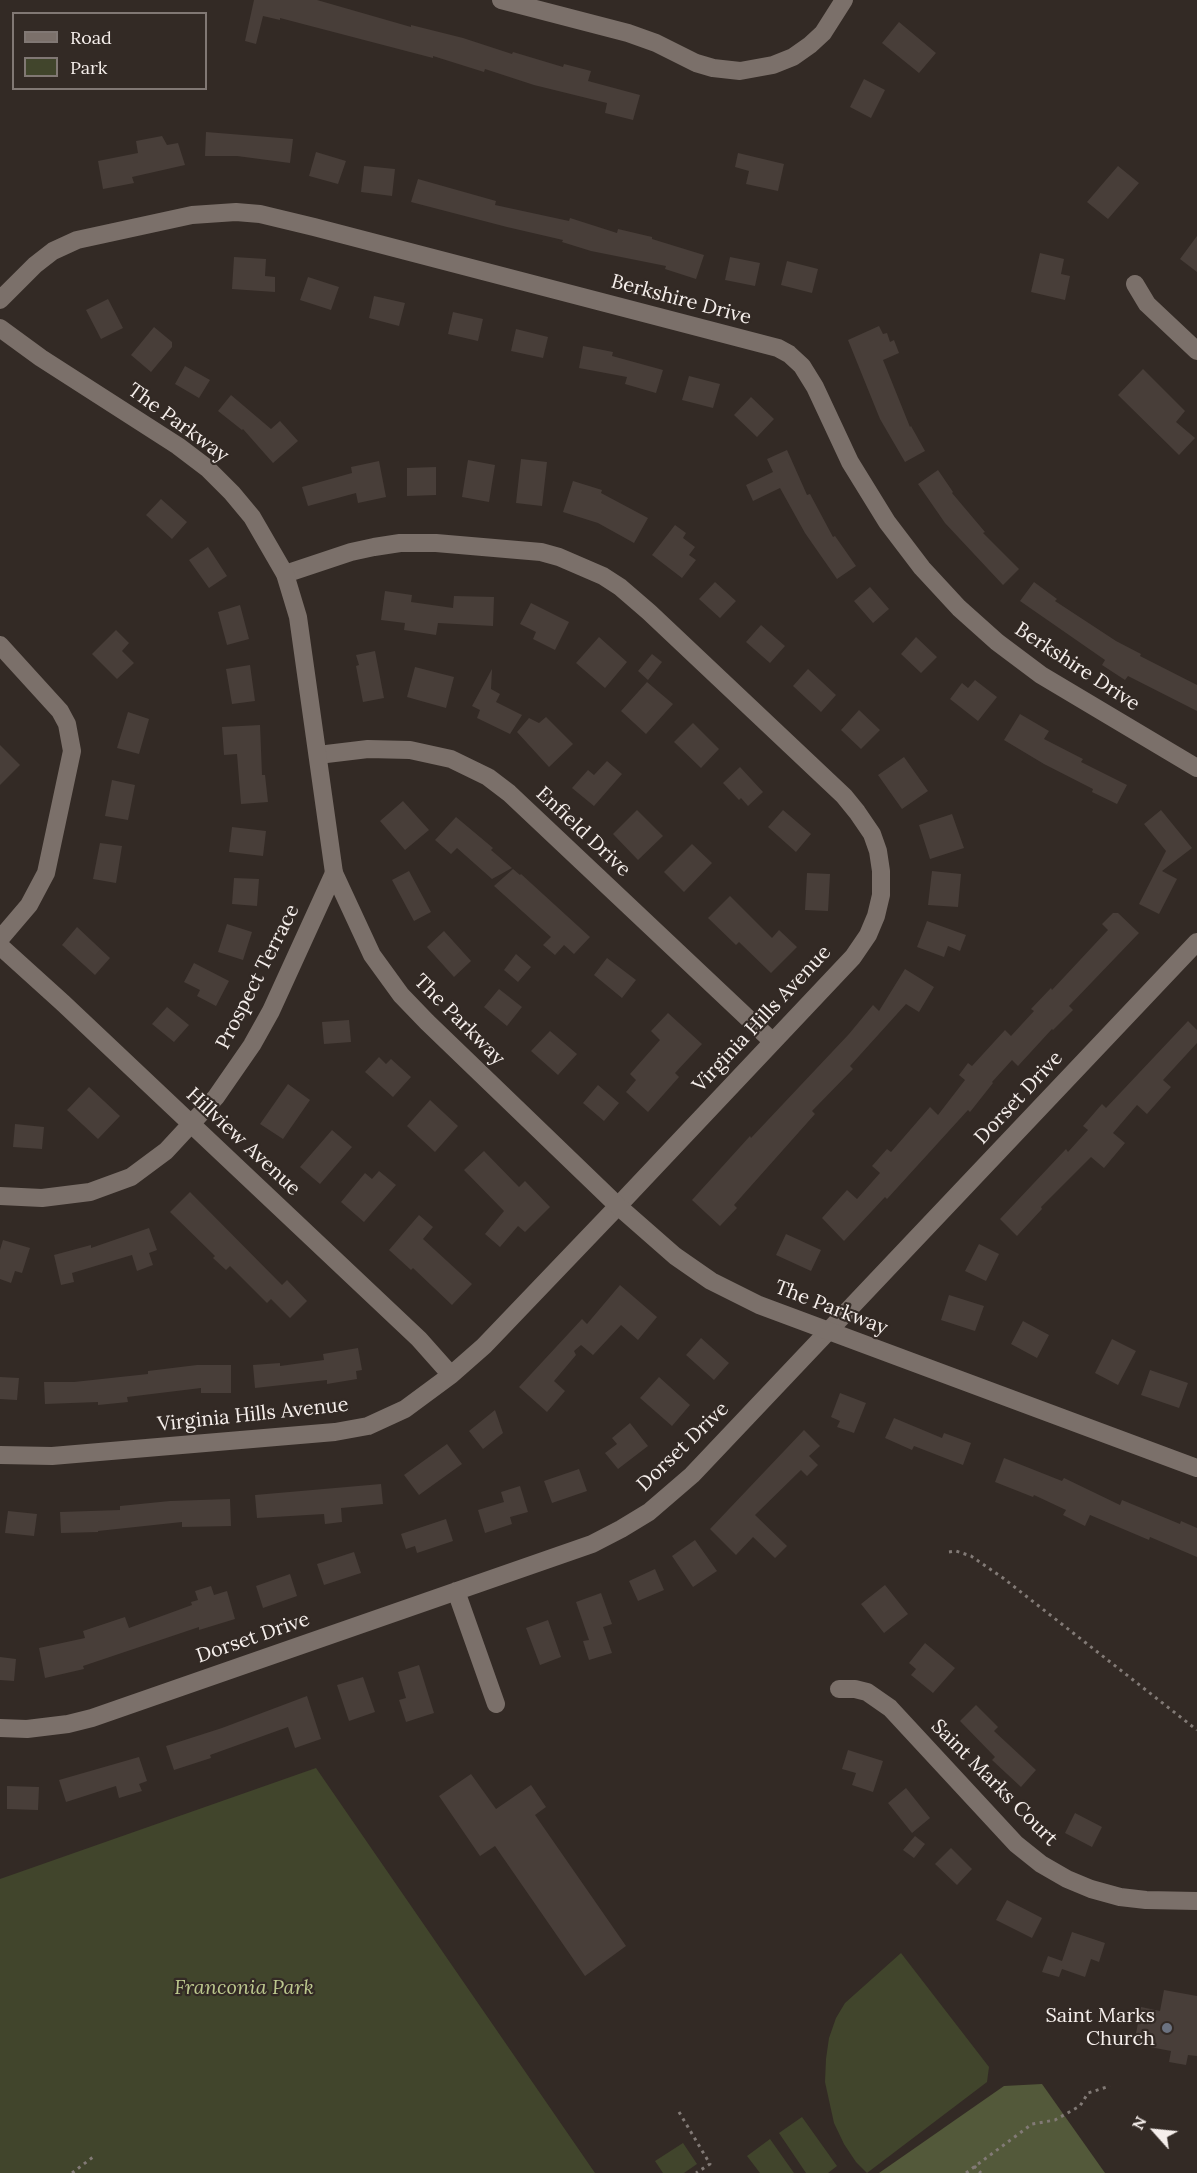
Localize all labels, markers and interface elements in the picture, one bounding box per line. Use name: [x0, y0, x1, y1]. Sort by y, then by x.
legend: [12, 12, 207, 90]
text: Road: [70, 26, 112, 49]
text: Park: [70, 56, 107, 79]
street label: Berkshire Drive: [608, 270, 754, 330]
street label: The Parkway: [123, 378, 233, 468]
street label: Berkshire Drive: [1010, 618, 1144, 716]
street label: Enfield Drive: [531, 782, 635, 882]
street label: Prospect Terrace: [211, 901, 305, 1053]
street label: Virginia Hills Avenue: [688, 941, 836, 1097]
street label: The Parkway: [408, 969, 510, 1071]
street label: Dorset Drive: [970, 1047, 1068, 1149]
street label: Hillview Avenue: [181, 1083, 305, 1201]
street label: The Parkway: [771, 1275, 891, 1341]
street label: Virginia Hills Avenue: [156, 1393, 350, 1437]
street label: Dorset Drive: [632, 1397, 734, 1497]
street label: Dorset Drive: [193, 1607, 313, 1669]
street label: Saint Marks Court: [926, 1715, 1062, 1851]
park label: Franconia Park: [174, 1976, 314, 2000]
place label: Saint Marks Church: [1046, 2004, 1155, 2051]
marker: Saint Marks Church: [1160, 2021, 1174, 2035]
north arrow: [1125, 2101, 1185, 2161]
text: N: [1127, 2113, 1151, 2133]

